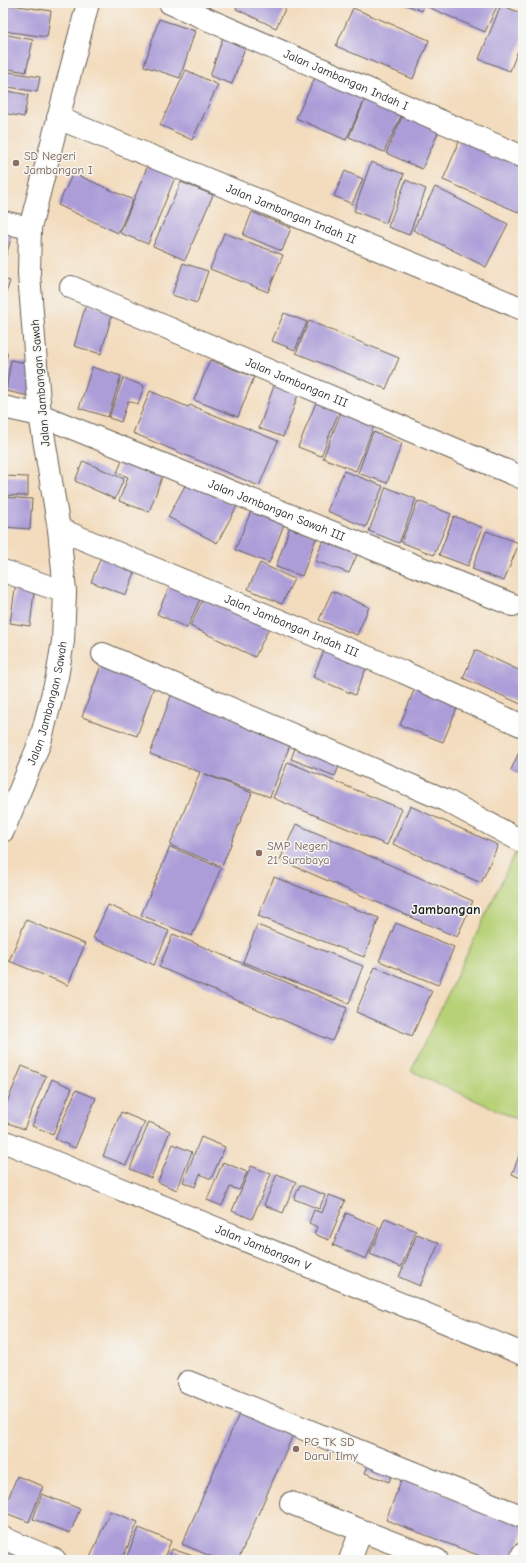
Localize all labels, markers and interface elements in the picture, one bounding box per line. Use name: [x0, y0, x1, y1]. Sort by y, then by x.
street label: Jalan Jambangan Indah I: [282, 46, 411, 113]
place label: SD Negeri Jambangan I: [24, 149, 93, 177]
marker: SD Negeri Jambangan I: [11, 158, 21, 168]
street label: Jalan Jambangan Indah II: [224, 181, 358, 247]
street label: Jalan Jambangan Sawah: [27, 319, 53, 447]
street label: Jalan Jambangan III: [244, 355, 350, 410]
street label: Jalan Jambangan Sawah III: [206, 476, 347, 544]
street label: Jalan Jambangan Indah III: [223, 592, 361, 660]
street label: Jalan Jambangan Sawah: [24, 640, 70, 767]
place label: SMP Negeri 21 Surabaya: [267, 839, 330, 867]
marker: SMP Negeri 21 Surabaya: [254, 848, 264, 858]
district label: Jambangan: [411, 901, 481, 918]
street label: Jalan Jambangan V: [213, 1222, 313, 1273]
place label: PG TK SD Darul Ilmy: [304, 1435, 359, 1463]
marker: PG TK SD Darul Ilmy: [291, 1444, 301, 1454]

